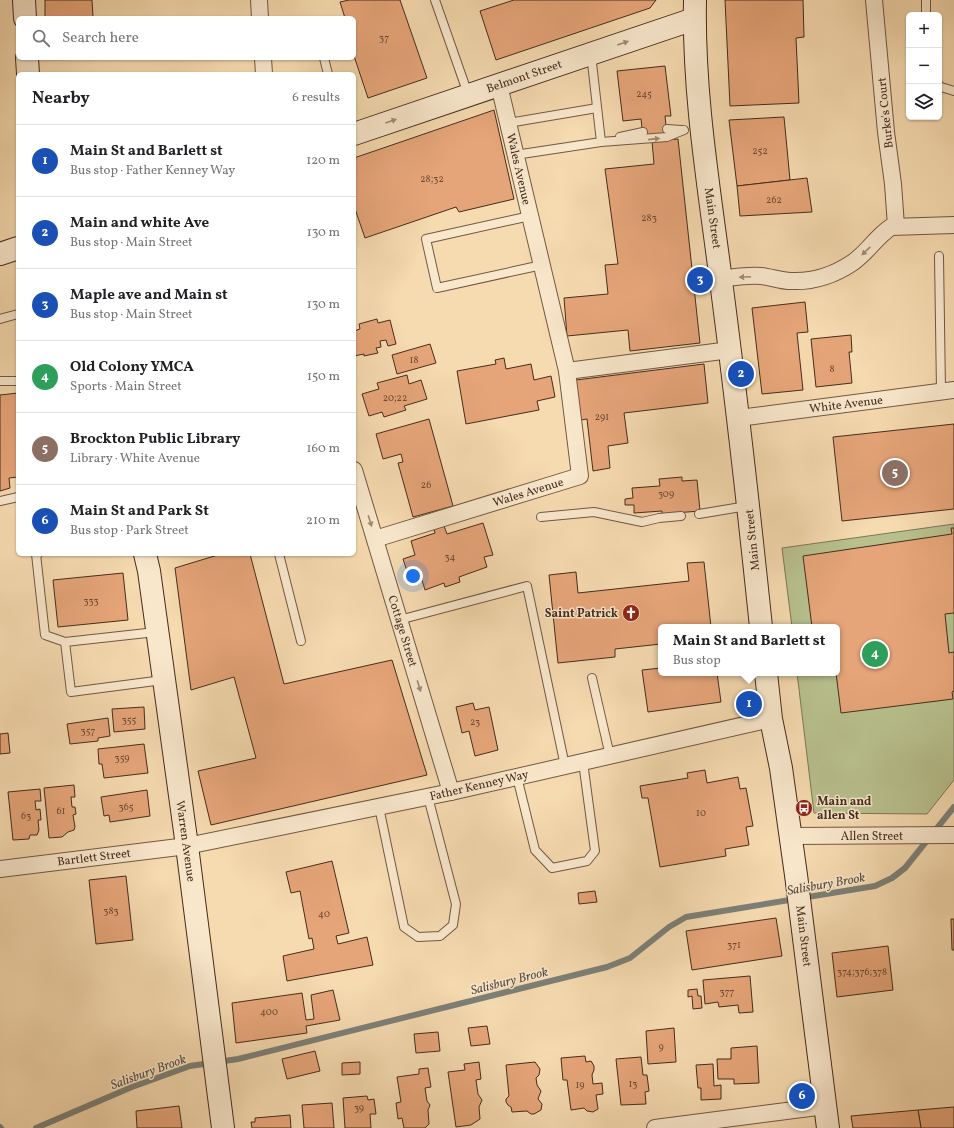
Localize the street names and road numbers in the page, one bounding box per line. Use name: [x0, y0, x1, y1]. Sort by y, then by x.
street label: Belmont Street: [484, 57, 564, 97]
street label: Burke's Court: [874, 77, 898, 149]
street label: Wales Avenue: [502, 132, 534, 207]
street label: Main Street: [700, 186, 724, 250]
street label: White Avenue: [808, 392, 884, 417]
street label: Wales Avenue: [491, 475, 566, 511]
street label: Main Street: [742, 508, 764, 571]
street label: Cottage Street: [384, 593, 421, 669]
street label: Father Kenney Way: [428, 767, 531, 805]
street label: Warren Avenue: [171, 800, 199, 883]
street label: Allen Street: [841, 829, 903, 845]
street label: Bartlett Street: [56, 846, 132, 870]
street label: Main Street: [791, 904, 815, 968]

